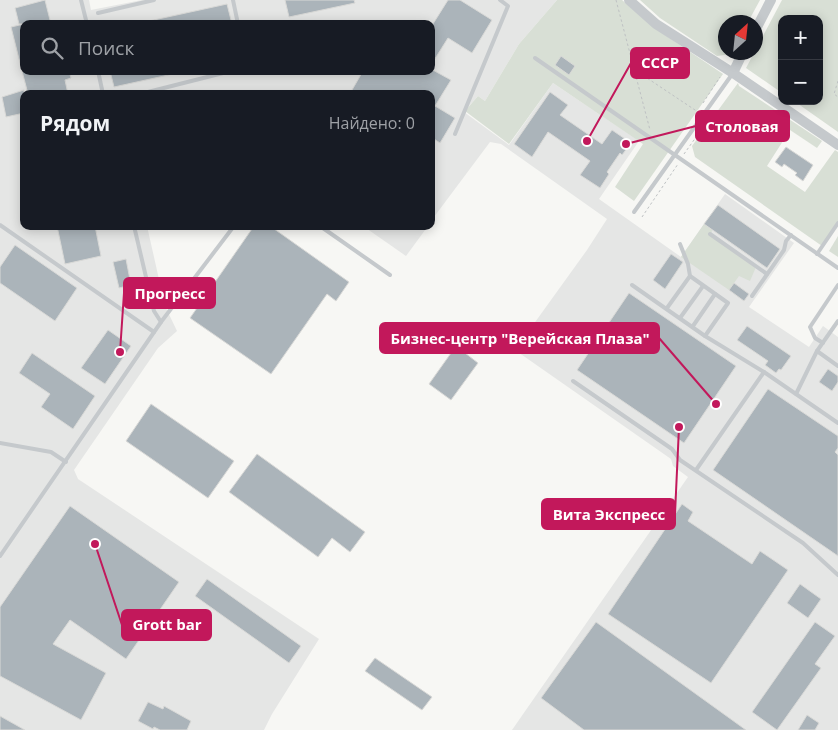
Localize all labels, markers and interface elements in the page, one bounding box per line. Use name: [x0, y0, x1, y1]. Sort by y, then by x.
north arrow: [718, 15, 763, 60]
map controls: [778, 15, 823, 105]
button: +: [778, 15, 823, 60]
search box: [20, 20, 435, 75]
icon: search: [38, 34, 66, 62]
text: Поиск: [78, 35, 134, 61]
callout: СССР: [631, 48, 689, 78]
text: СССР: [641, 52, 679, 72]
button: −: [778, 60, 823, 105]
text: Рядом: [40, 109, 110, 137]
callout: Столовая: [696, 111, 789, 141]
text: Найдено: 0: [329, 112, 415, 134]
text: Столовая: [705, 116, 779, 136]
callout: Прогресс: [124, 278, 215, 308]
text: Прогресс: [135, 283, 206, 303]
callout: Бизнес-центр "Верейская Плаза": [380, 323, 659, 353]
text: Бизнес-центр "Верейская Плаза": [390, 328, 650, 348]
callout: Вита Экспресс: [542, 499, 675, 529]
text: Вита Экспресс: [553, 504, 666, 524]
callout: Grott bar: [122, 610, 211, 640]
text: Grott bar: [132, 614, 202, 634]

